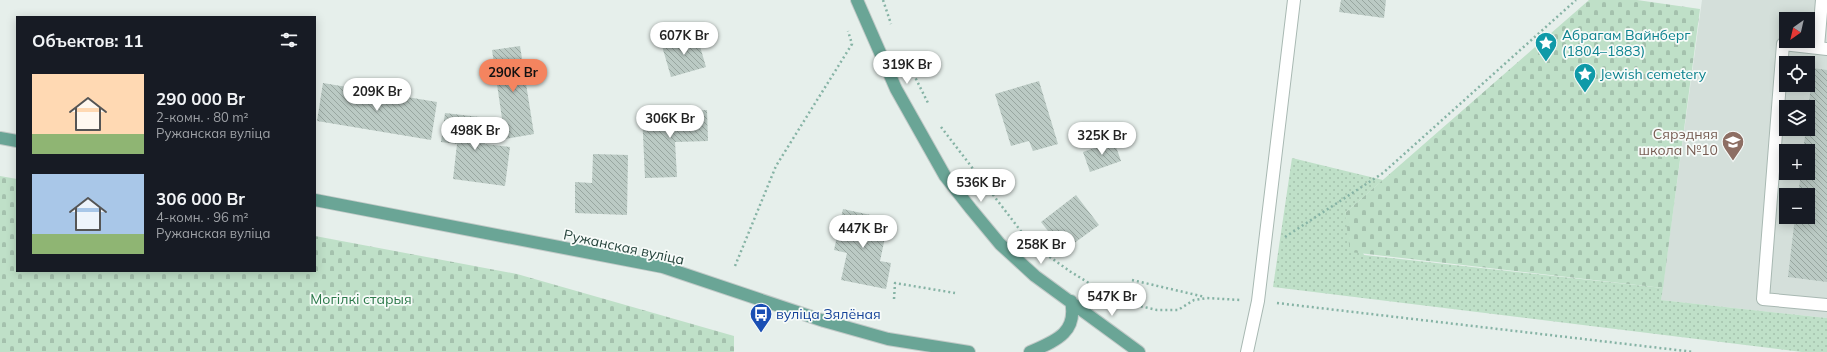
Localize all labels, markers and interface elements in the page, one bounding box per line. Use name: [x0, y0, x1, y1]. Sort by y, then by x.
north arrow: [1779, 12, 1815, 48]
map controls: [1779, 12, 1815, 224]
pin: 607K Br: [647, 22, 721, 56]
place label: Абрагам Вайнберг (1804–1883): [1562, 26, 1691, 60]
text: 607K Br: [659, 27, 709, 43]
icon: filters: [278, 29, 300, 51]
text: Объектов: 11: [32, 30, 144, 51]
place icon: Абрагам Вайнберг (1804–1883): [1533, 30, 1559, 63]
pin: 319K Br: [870, 51, 944, 85]
text: 319K Br: [882, 56, 932, 72]
button: locate: [1779, 56, 1815, 92]
pin: 290K Br: [476, 59, 550, 93]
place icon: Jewish cemetery: [1572, 61, 1598, 94]
text: 290K Br: [488, 64, 538, 80]
place label: Jewish cemetery: [1600, 65, 1707, 83]
pin: 209K Br: [340, 78, 414, 112]
text: 209K Br: [352, 83, 402, 99]
text: 290 000 Br: [156, 88, 245, 109]
icon: home: [64, 90, 112, 138]
button: layers: [1779, 100, 1815, 136]
pin: 306K Br: [633, 105, 707, 139]
text: 2-комн. · 80 m²: [156, 109, 249, 125]
text: 306K Br: [645, 110, 695, 126]
pin: 498K Br: [438, 117, 512, 151]
text: 498K Br: [450, 122, 500, 138]
pin: 325K Br: [1065, 122, 1139, 156]
text: Ружанская вуліца: [156, 125, 270, 141]
place label: Сярэдняя школа №10: [1639, 125, 1718, 159]
text: 325K Br: [1077, 127, 1127, 143]
school or university icon: Сярэдняя школа №10: [1720, 129, 1746, 162]
button: +: [1779, 144, 1815, 180]
pin: 536K Br: [944, 169, 1018, 203]
text: 536K Br: [956, 174, 1006, 190]
text: 306 000 Br: [156, 188, 245, 209]
button: −: [1779, 188, 1815, 224]
icon: home: [64, 190, 112, 238]
text: 4-комн. · 96 m²: [156, 209, 249, 225]
pin: 447K Br: [826, 215, 900, 249]
text: 447K Br: [838, 220, 888, 236]
text: Ружанская вуліца: [156, 225, 270, 241]
street label: Ружанская вуліца: [562, 225, 686, 269]
pin: 258K Br: [1004, 231, 1078, 265]
text: 258K Br: [1016, 236, 1066, 252]
pin: 547K Br: [1075, 283, 1149, 317]
text: 547K Br: [1087, 288, 1137, 304]
park label: Могілкі старыя: [310, 290, 412, 308]
bus stop icon: вуліца Зялёная: [748, 301, 774, 334]
place label: вуліца Зялёная: [776, 305, 881, 323]

